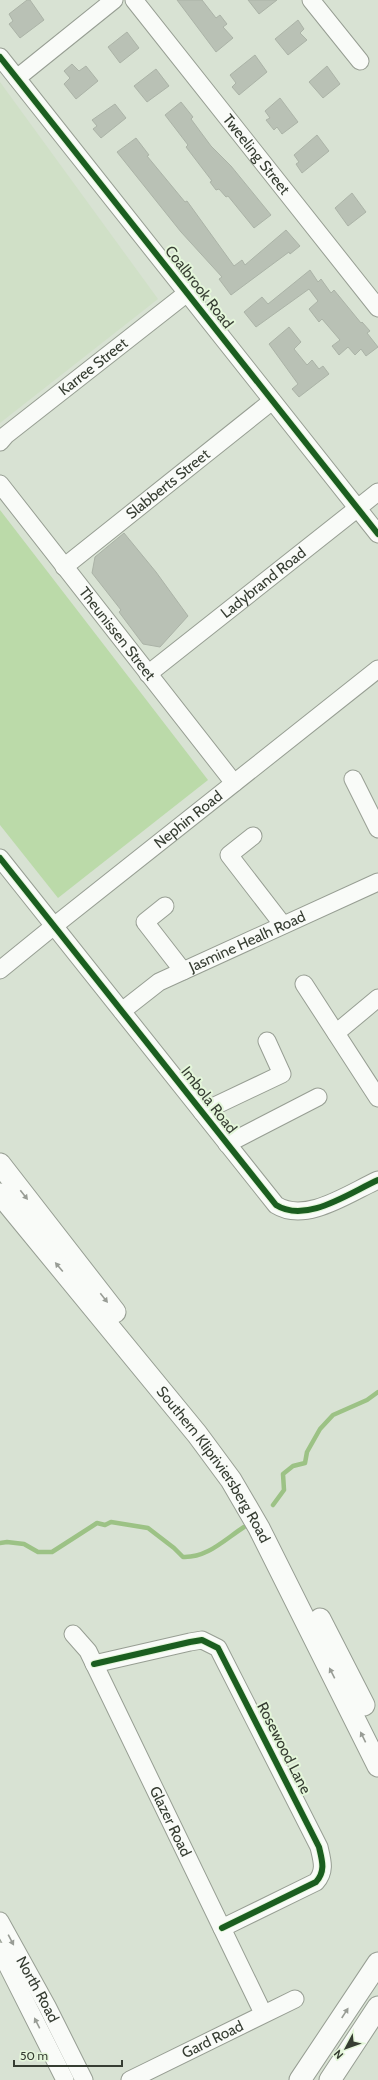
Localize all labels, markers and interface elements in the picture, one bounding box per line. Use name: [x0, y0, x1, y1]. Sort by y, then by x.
street label: Tweeling Street: [219, 111, 294, 198]
street label: Coalbrook Road: [161, 242, 237, 332]
street label: Karree Street: [55, 334, 131, 399]
street label: Slabberts Street: [123, 445, 213, 523]
street label: Ladybrand Road: [217, 544, 309, 622]
street label: Theunissen Street: [75, 583, 159, 684]
street label: Nephin Road: [151, 787, 226, 852]
street label: Jasmine Healh Road: [185, 907, 308, 976]
street label: Imbola Road: [177, 1063, 241, 1137]
one-way arrow: [20, 1189, 28, 1200]
one-way arrow: [55, 1262, 64, 1272]
one-way arrow: [99, 1292, 108, 1303]
street label: Southern Klipriviersberg Road: [153, 1383, 274, 1546]
one-way arrow: [329, 1667, 335, 1679]
street label: Rosewood Lane: [253, 1699, 315, 1797]
one-way arrow: [360, 1731, 366, 1743]
street label: Glazer Road: [146, 1783, 195, 1860]
one-way arrow: [8, 1934, 14, 1946]
street label: North Road: [12, 1953, 63, 2025]
one-way arrow: [342, 2007, 349, 2019]
one-way arrow: [33, 2017, 40, 2029]
street label: Gard Road: [179, 2017, 246, 2062]
north arrow: [326, 2028, 366, 2068]
scale bar: [14, 2042, 122, 2068]
text: N: [331, 2047, 346, 2062]
text: 50 m: [20, 2048, 48, 2063]

